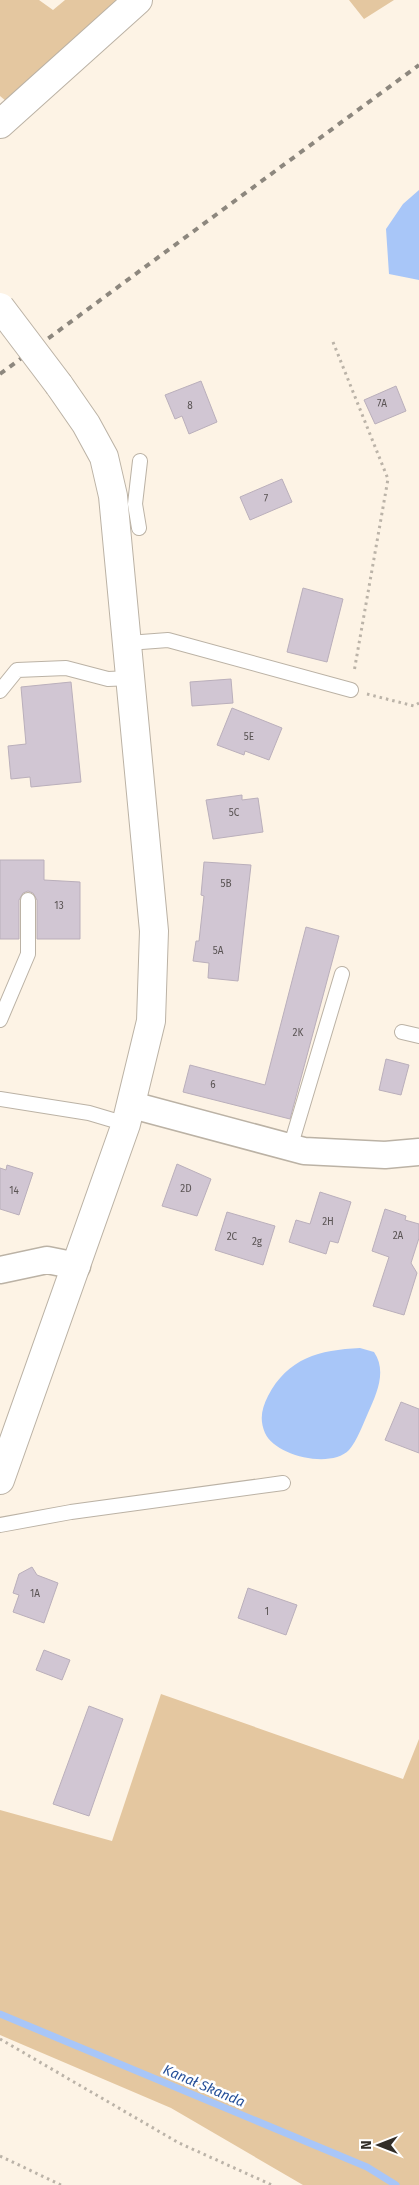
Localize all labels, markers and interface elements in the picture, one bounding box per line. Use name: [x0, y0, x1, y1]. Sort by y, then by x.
house number: 7A: [377, 398, 387, 410]
house number: 8: [187, 400, 193, 412]
house number: 7: [264, 493, 269, 505]
house number: 5E: [244, 731, 254, 743]
house number: 5C: [229, 807, 240, 819]
house number: 5B: [220, 878, 232, 890]
house number: 13: [54, 900, 64, 912]
house number: 5A: [213, 945, 224, 957]
house number: 2K: [293, 1027, 304, 1039]
house number: 6: [210, 1079, 216, 1091]
house number: 2D: [180, 1183, 192, 1195]
house number: 14: [9, 1185, 20, 1197]
house number: 2H: [322, 1216, 334, 1228]
house number: 2A: [393, 1230, 404, 1242]
house number: 2C: [227, 1231, 238, 1243]
house number: 2g: [252, 1236, 263, 1248]
house number: 1A: [30, 1588, 40, 1600]
house number: 1: [265, 1606, 269, 1618]
water label: Kanał Skanda: [161, 2061, 248, 2111]
north arrow: [354, 2120, 404, 2170]
text: N: [358, 2140, 375, 2150]

